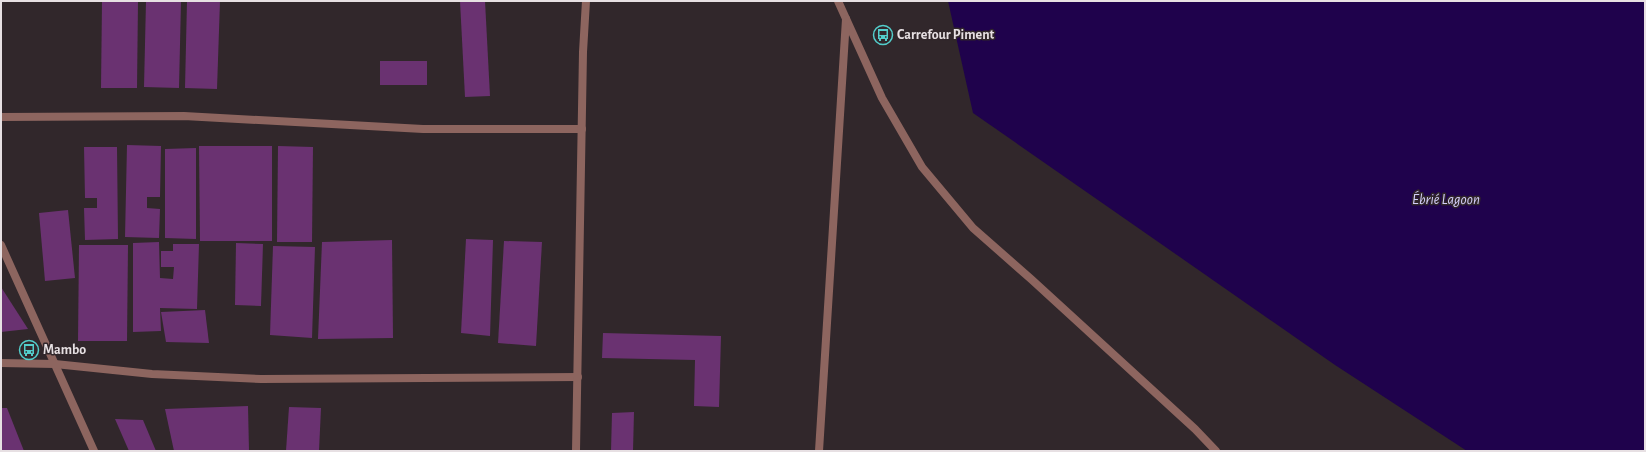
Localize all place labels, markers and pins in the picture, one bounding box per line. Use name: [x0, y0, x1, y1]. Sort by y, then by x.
bus stop icon: Carrefour Piment: [872, 24, 894, 46]
place label: Carrefour Piment: [897, 28, 995, 42]
bus stop icon: Mambo: [18, 339, 40, 361]
place label: Mambo: [43, 343, 86, 357]

